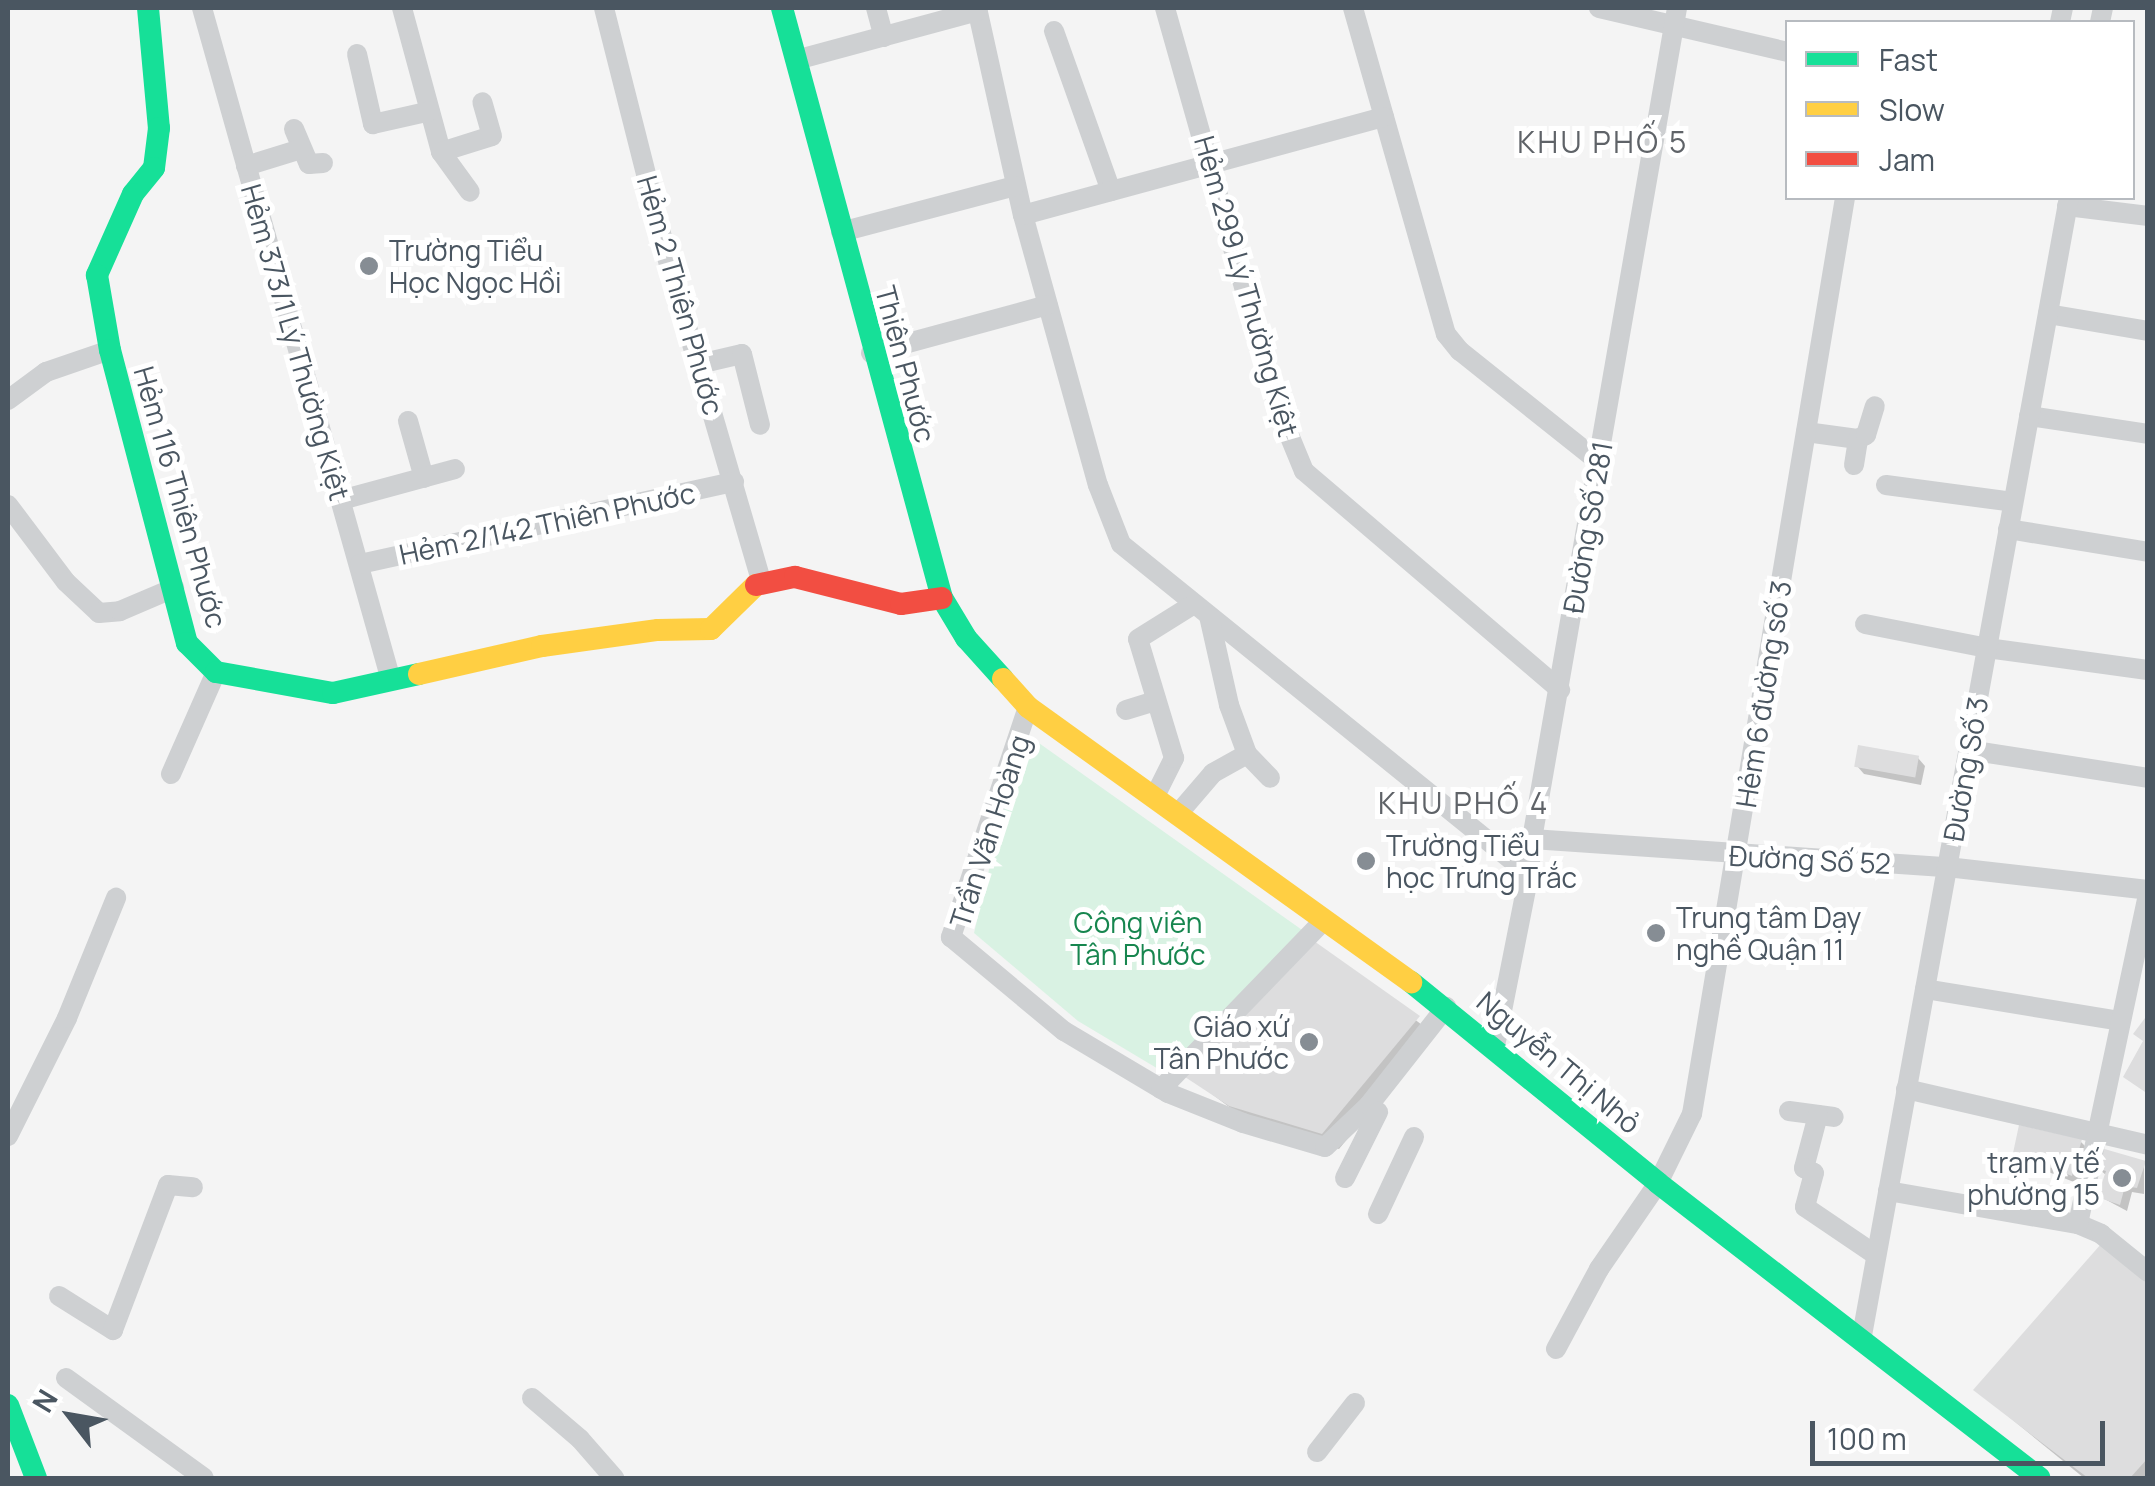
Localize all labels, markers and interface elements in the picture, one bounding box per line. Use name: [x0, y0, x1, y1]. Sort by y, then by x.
legend: [1785, 20, 2135, 200]
text: Fast: [1879, 39, 1938, 80]
text: Slow: [1879, 89, 1945, 130]
district label: KHU PHỐ 5: [1517, 124, 1689, 160]
street label: Hẻm 299 Lý Thường Kiệt: [1188, 132, 1306, 440]
text: Jam: [1879, 139, 1935, 180]
street label: Hẻm 2 Thiên Phước: [631, 172, 731, 418]
street label: Hẻm 373/1 Lý Thường Kiệt: [235, 180, 357, 504]
place label: Trường Tiểu Học Ngọc Hồi: [389, 233, 561, 299]
marker: Trường Tiểu Học Ngọc Hồi: [358, 255, 380, 277]
street label: Thiên Phước: [869, 282, 943, 446]
street label: Hẻm 116 Thiên Phước: [128, 362, 234, 632]
street label: Đường Số 281: [1555, 439, 1619, 615]
street label: Hẻm 2/142 Thiên Phước: [396, 475, 698, 571]
street label: Hẻm 6 đường số 3: [1728, 578, 1798, 810]
street label: Đường Số 3: [1936, 694, 1994, 844]
street label: Trần Văn Hoàng: [942, 730, 1036, 932]
district label: KHU PHỐ 4: [1378, 785, 1550, 821]
place label: Trường Tiểu học Trưng Trắc: [1386, 828, 1577, 894]
street label: Đường Số 52: [1728, 838, 1892, 880]
marker: Trường Tiểu học Trưng Trắc: [1355, 850, 1377, 872]
place label: Trung tâm Dạy nghề Quận 11: [1676, 900, 1861, 966]
park label: Công viên Tân Phước: [1070, 905, 1206, 971]
marker: Trung tâm Dạy nghề Quận 11: [1645, 922, 1667, 944]
street label: Nguyễn Thị Nhỏ: [1471, 984, 1647, 1140]
place label: Giáo xứ Tân Phước: [1154, 1009, 1289, 1075]
marker: Giáo xứ Tân Phước: [1298, 1031, 1320, 1053]
place label: trạm y tế phường 15: [1967, 1145, 2100, 1211]
marker: trạm y tế phường 15: [2109, 1165, 2135, 1191]
north arrow: [20, 1366, 120, 1466]
text: N: [23, 1382, 66, 1419]
scale bar: [1815, 1401, 2110, 1463]
text: 100 m: [1827, 1418, 1907, 1459]

